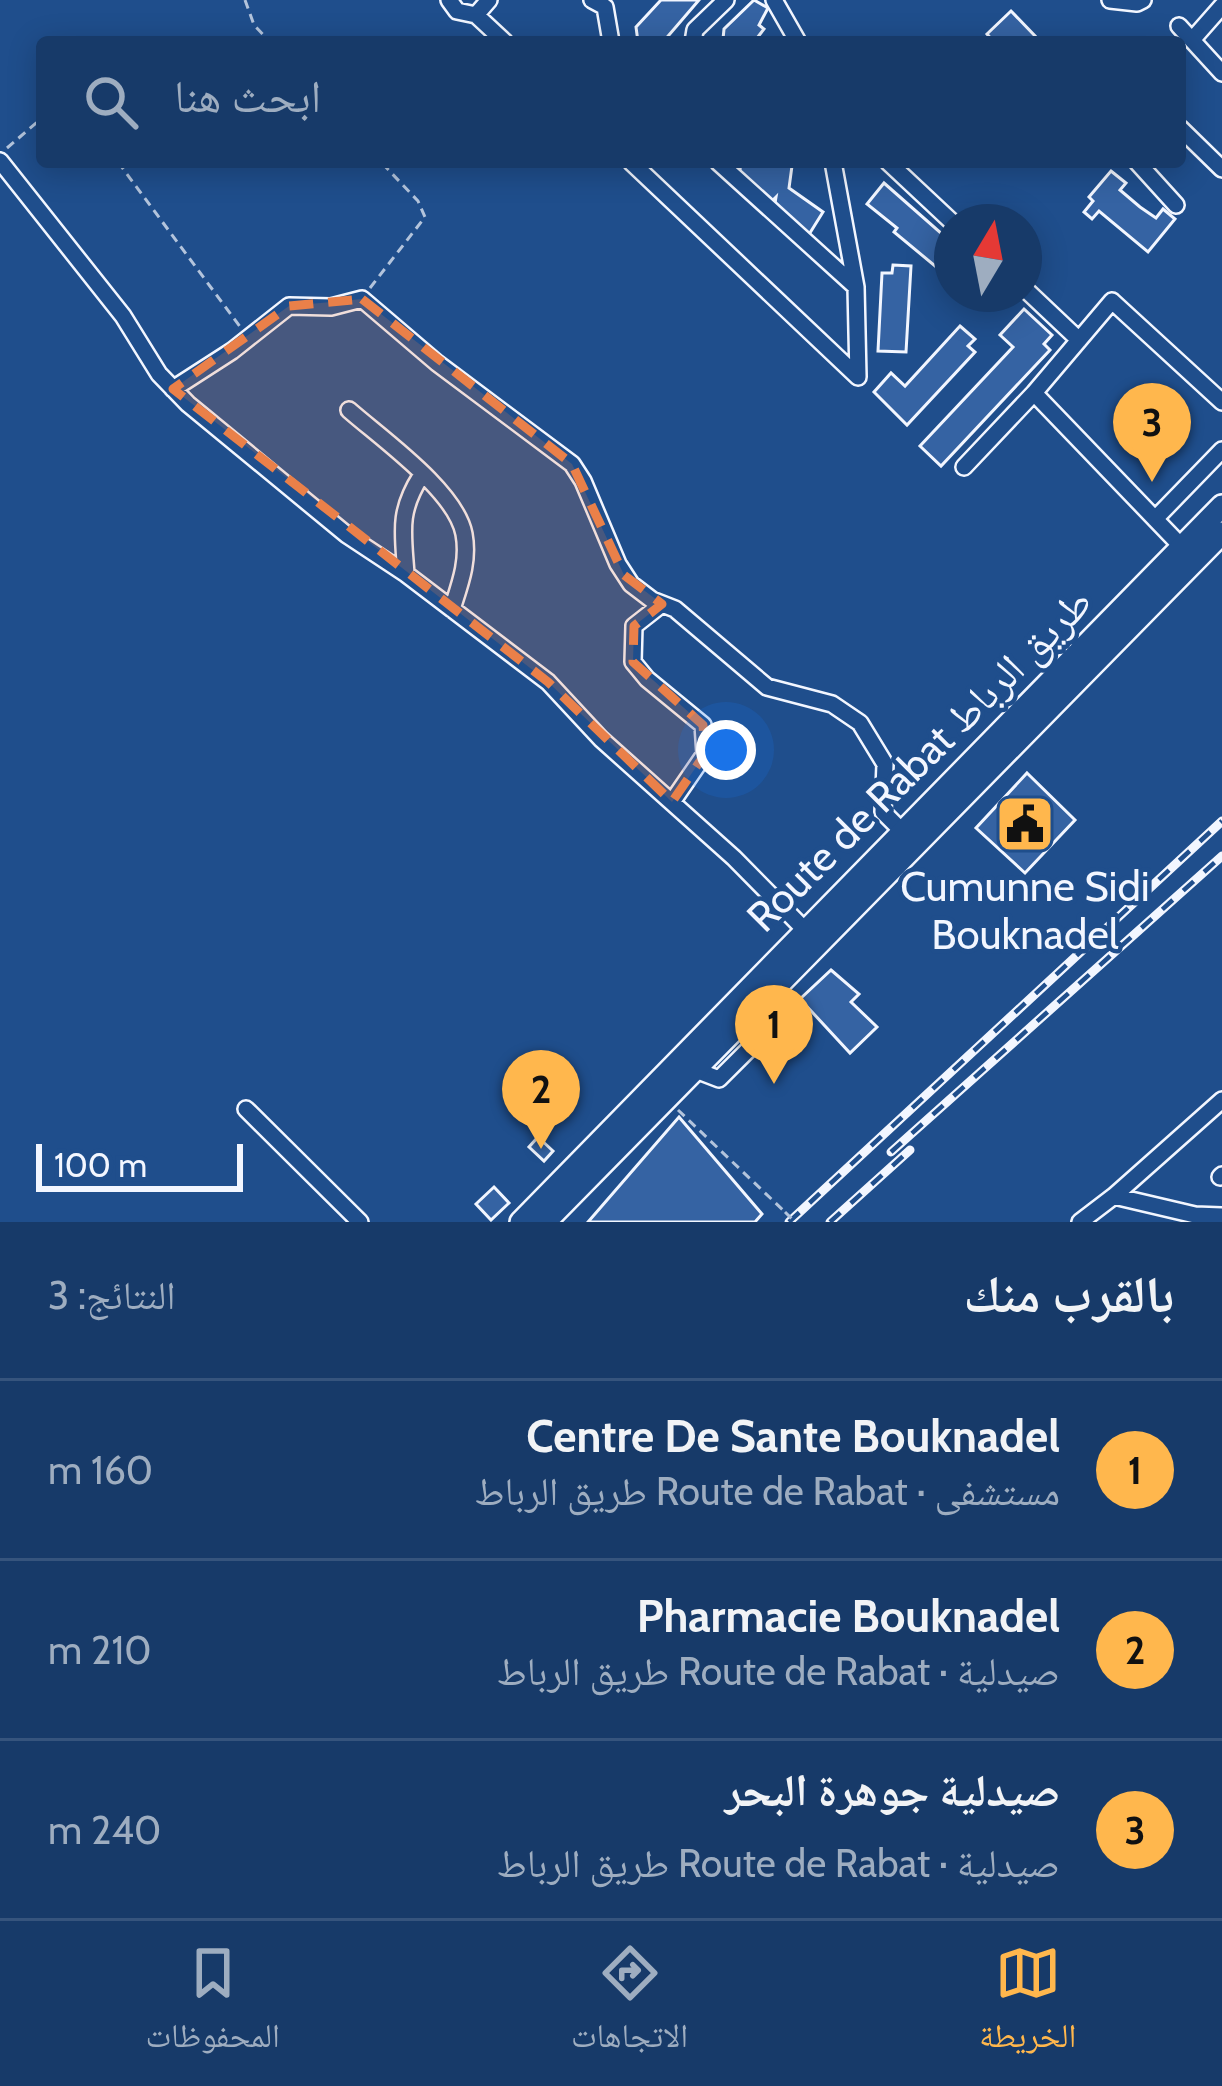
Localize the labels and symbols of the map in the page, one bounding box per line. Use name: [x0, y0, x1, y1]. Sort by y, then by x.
north arrow: [934, 204, 1042, 312]
pin: 3: [1113, 383, 1191, 482]
street label: Route de Rabat طريق الرباط: [736, 576, 1102, 942]
your location: [696, 720, 756, 780]
public building icon: Cumunne Sidi Bouknadel: [994, 793, 1056, 855]
place label: Cumunne Sidi Bouknadel: [900, 860, 1150, 960]
pin: 1: [735, 985, 813, 1084]
pin: 2: [502, 1050, 580, 1149]
scale bar: [36, 1138, 243, 1191]

